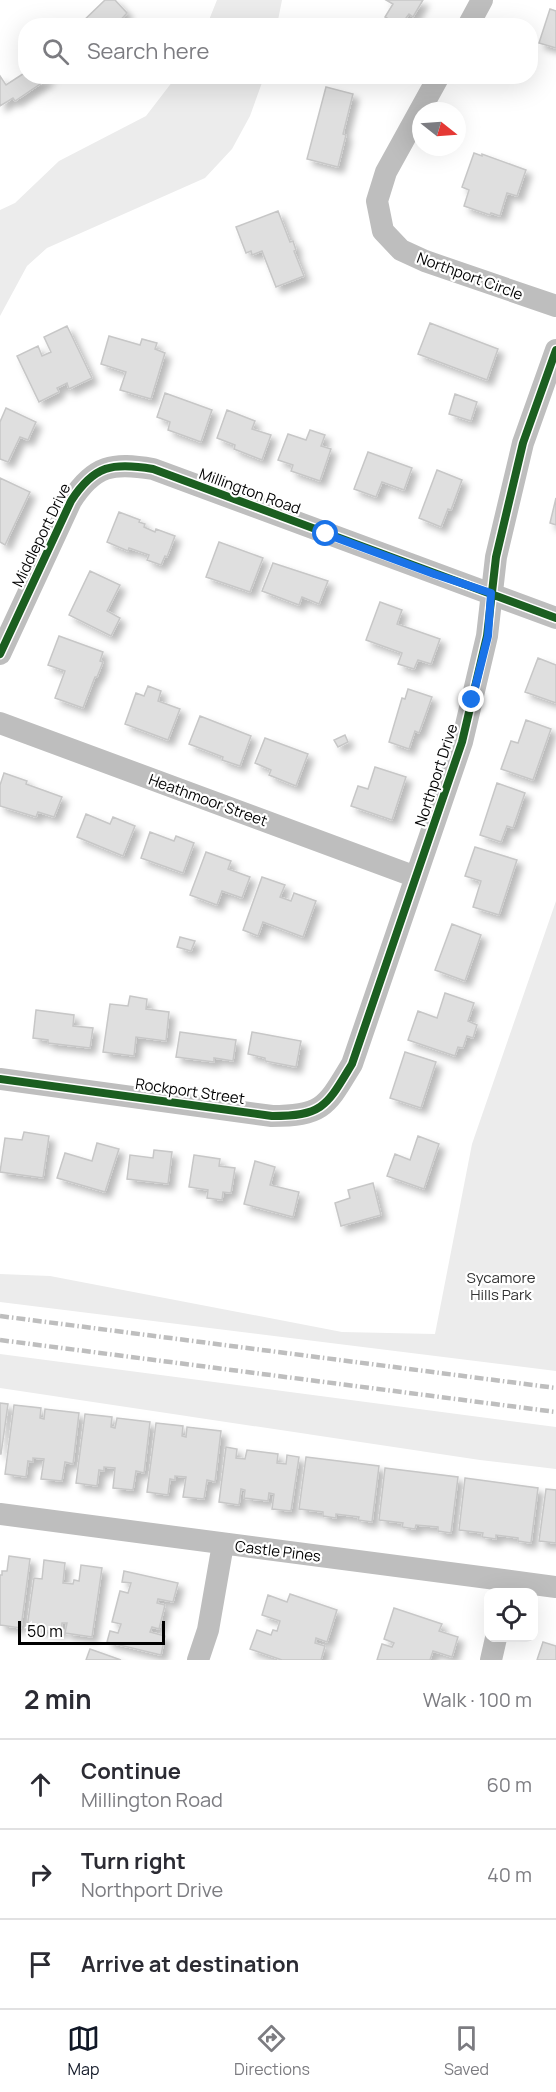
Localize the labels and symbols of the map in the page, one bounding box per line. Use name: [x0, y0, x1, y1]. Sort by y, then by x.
north arrow: [412, 102, 466, 156]
street label: Northport Circle: [414, 247, 526, 305]
street label: Millington Road: [196, 463, 304, 519]
street label: Middleport Drive: [7, 479, 75, 590]
route start: [312, 520, 338, 546]
route end: [458, 686, 484, 712]
street label: Northport Drive: [410, 721, 463, 829]
street label: Heathmoor Street: [146, 769, 270, 831]
street label: Rockport Street: [134, 1073, 246, 1109]
park label: Sycamore Hills Park: [467, 1267, 536, 1305]
street label: Castle Pines: [234, 1535, 322, 1567]
scale bar: [18, 1618, 165, 1646]

